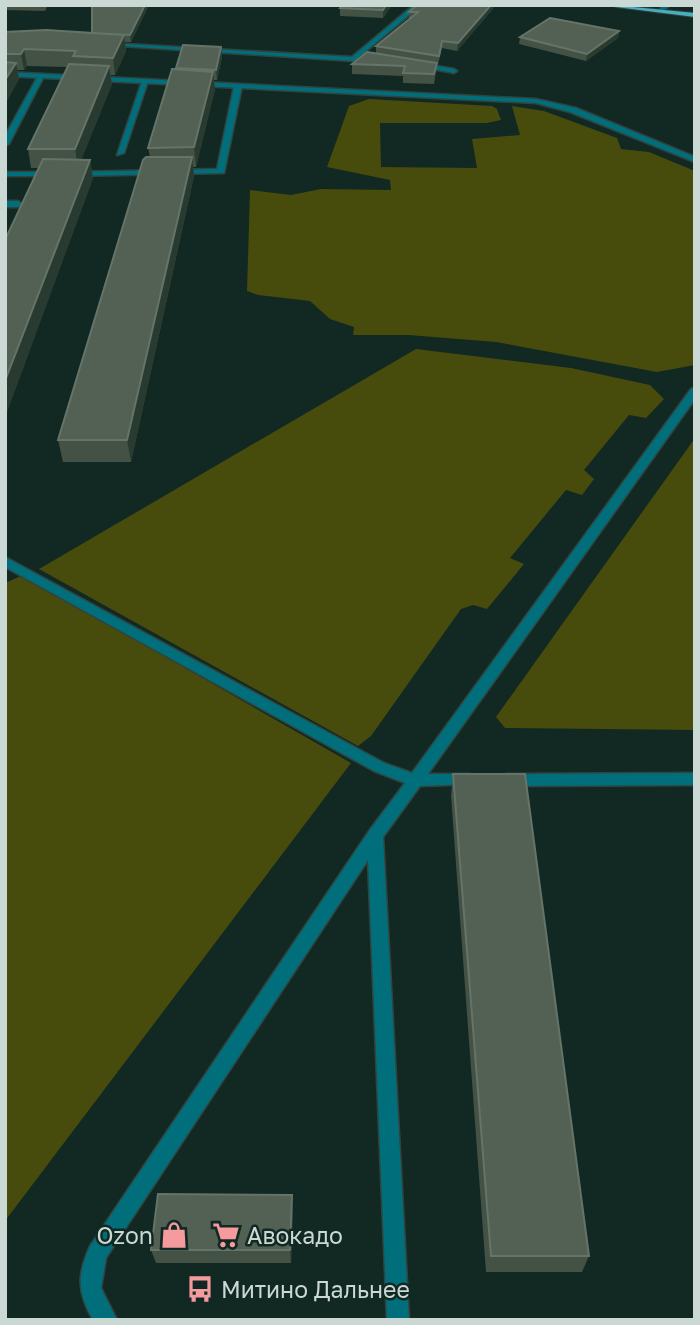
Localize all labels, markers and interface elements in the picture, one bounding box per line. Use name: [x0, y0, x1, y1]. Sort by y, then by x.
shop icon: Ozon: [159, 1220, 189, 1250]
supermarket icon: Авокадо: [211, 1220, 241, 1250]
place label: Ozon: [97, 1221, 153, 1249]
place label: Авокадо: [247, 1221, 343, 1249]
bus stop icon: Митино Дальнее: [185, 1274, 215, 1304]
place label: Митино Дальнее: [221, 1275, 410, 1303]

